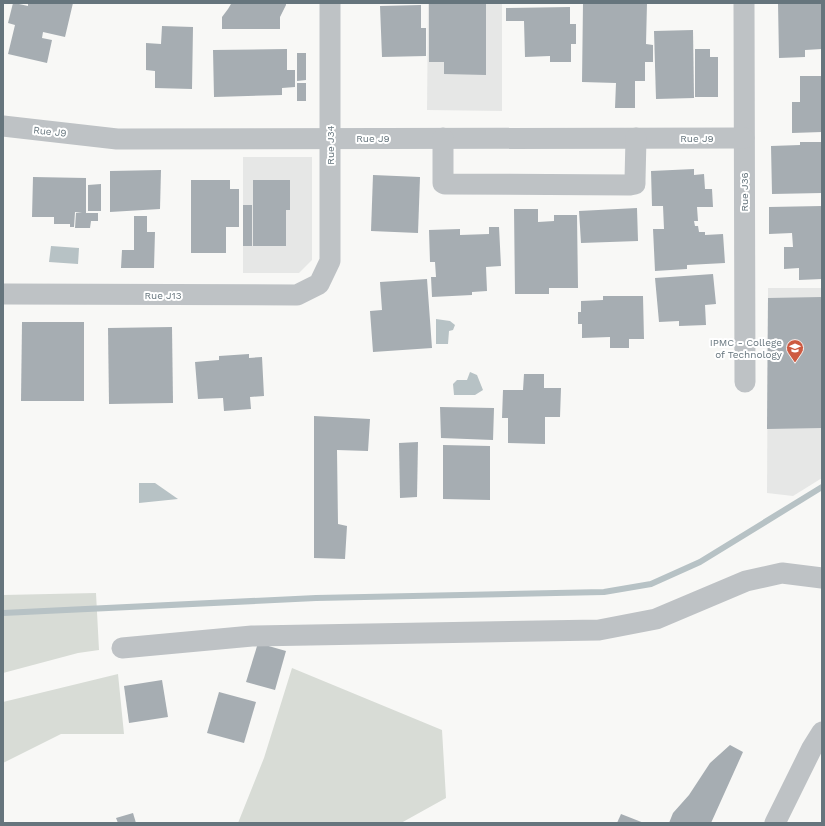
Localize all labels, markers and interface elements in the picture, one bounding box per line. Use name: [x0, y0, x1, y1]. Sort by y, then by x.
street label: Rue J9: [33, 124, 67, 139]
street label: Rue J34: [325, 125, 336, 165]
street label: Rue J9: [356, 133, 390, 144]
street label: Rue J9: [680, 133, 714, 144]
street label: Rue J36: [739, 172, 750, 212]
street label: Rue J13: [144, 290, 182, 301]
place label: IPMC - College of Technology: [710, 337, 783, 360]
school or university icon: IPMC - College of Technology: [785, 338, 805, 363]

